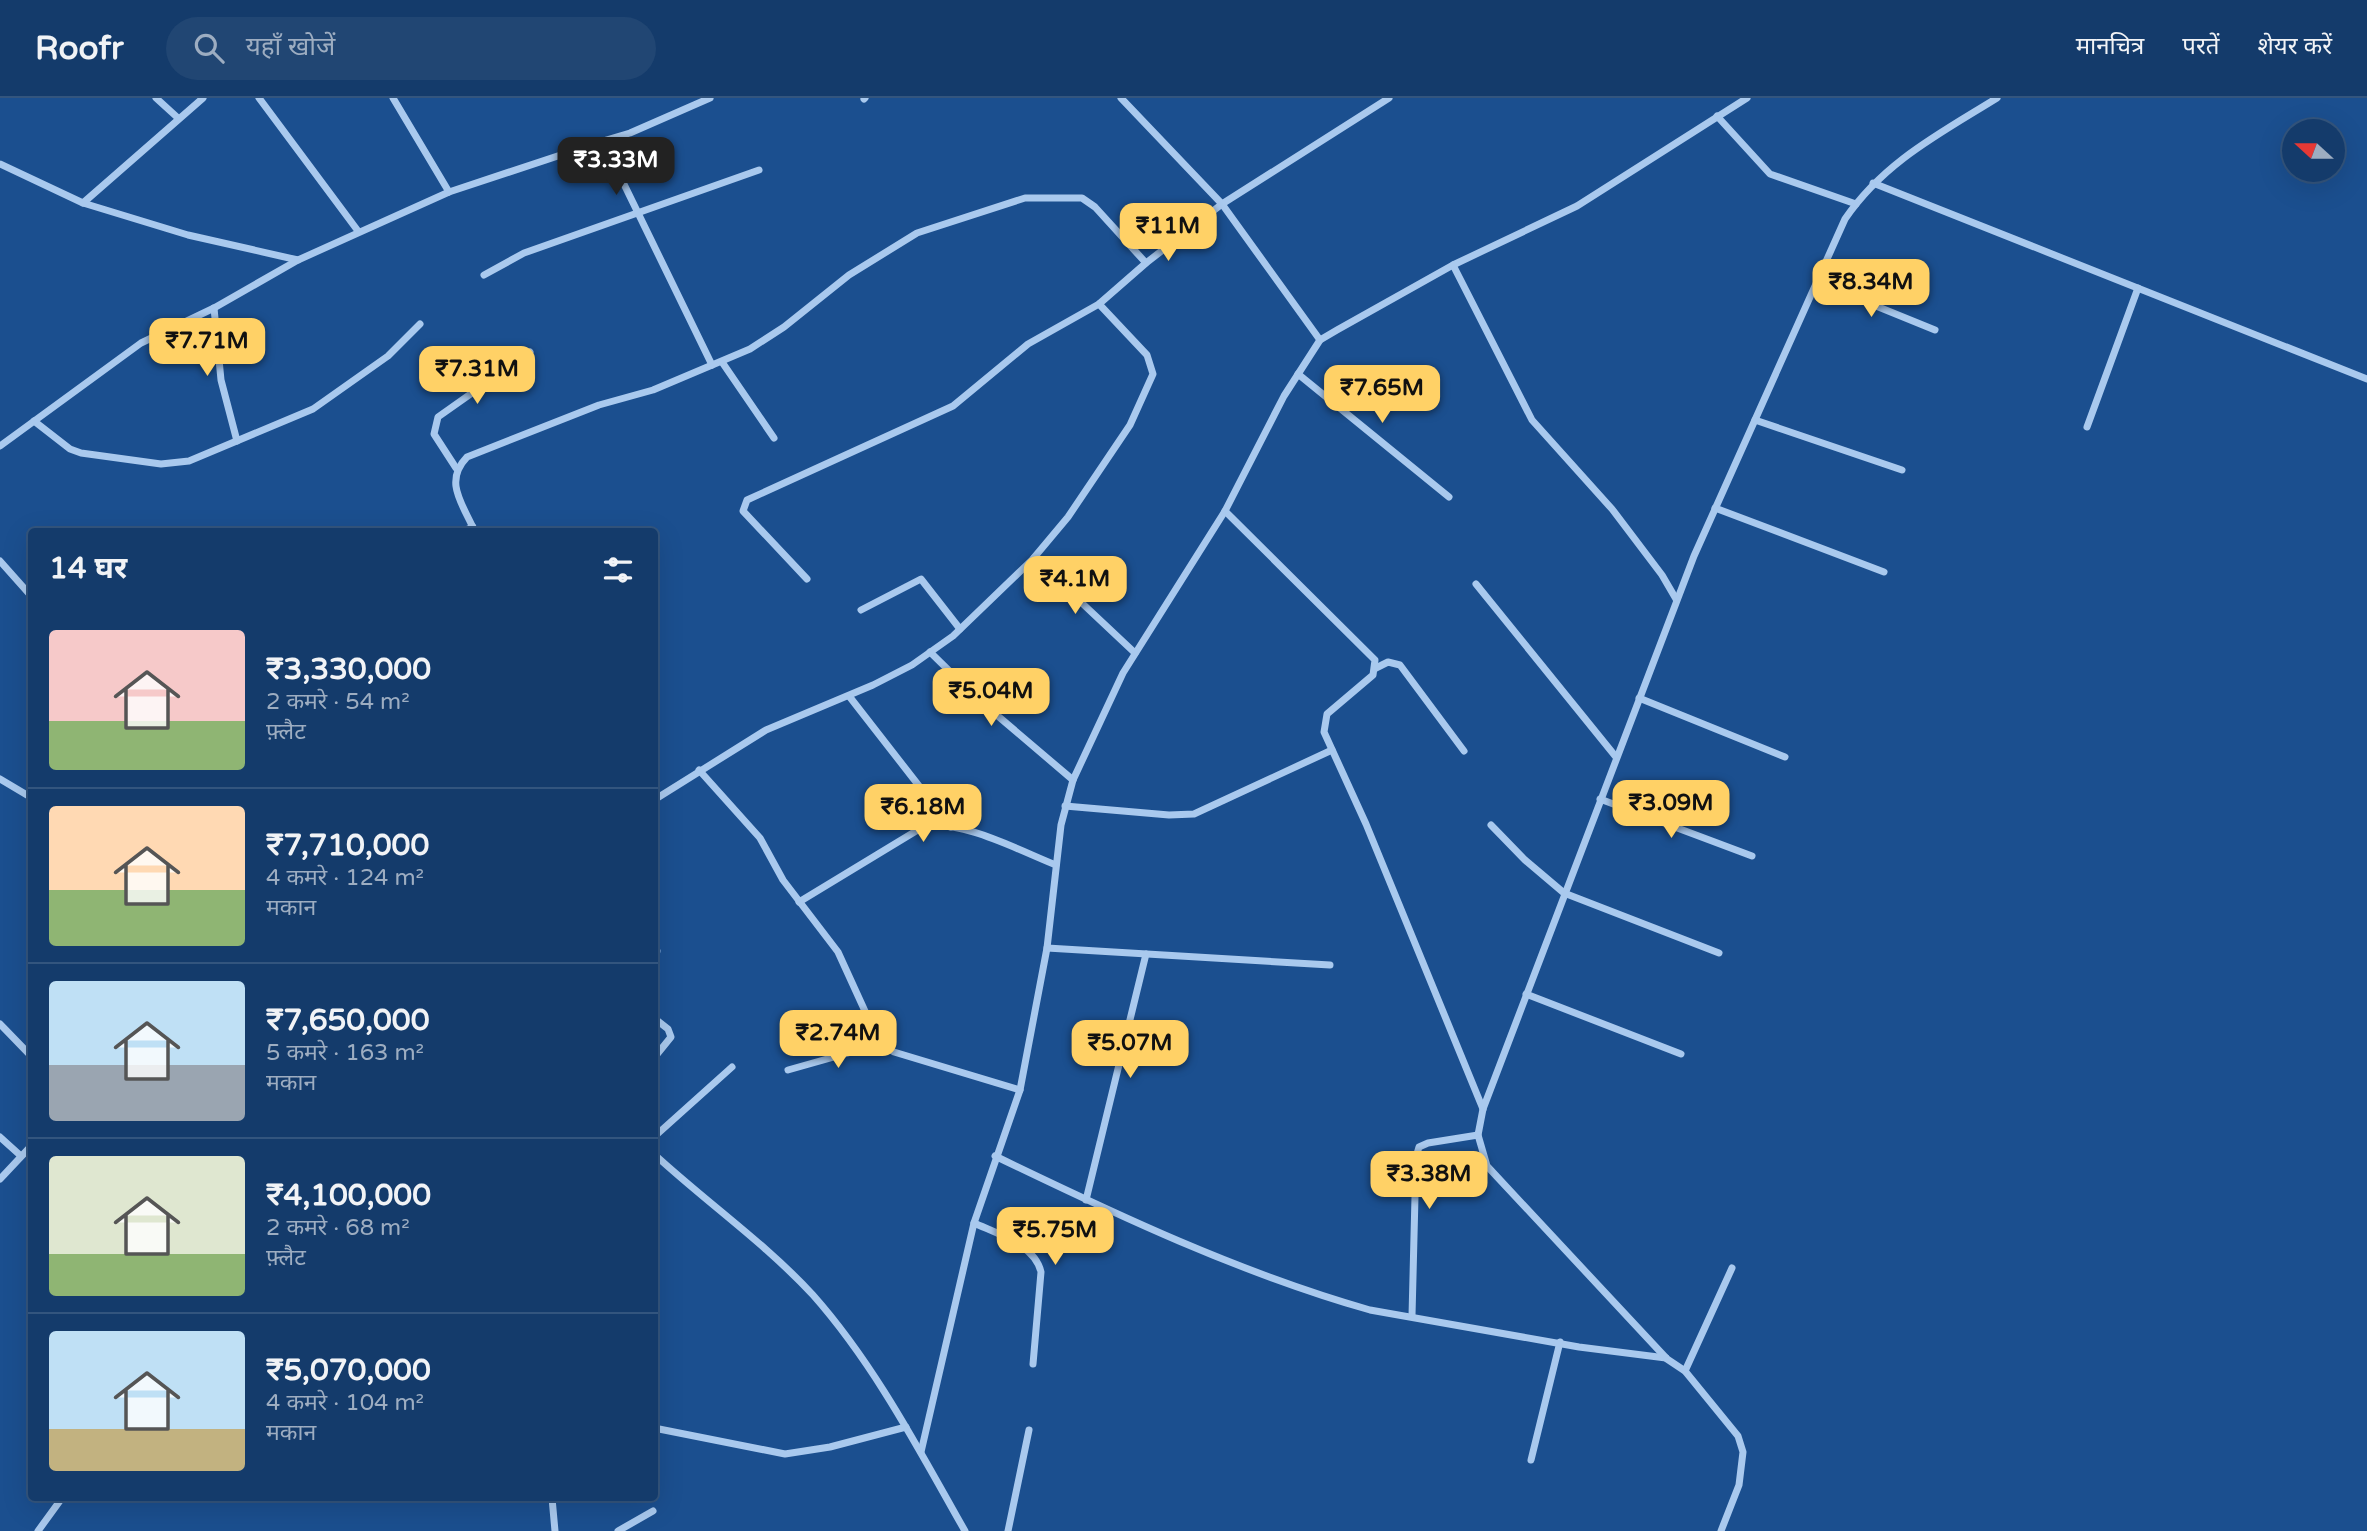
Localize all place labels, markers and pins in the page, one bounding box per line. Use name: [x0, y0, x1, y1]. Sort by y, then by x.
pin: ₹3.33M: [559, 138, 673, 197]
pin: ₹11M: [1127, 204, 1209, 263]
pin: ₹8.34M: [1814, 260, 1928, 319]
pin: ₹7.71M: [150, 318, 264, 378]
pin: ₹7.31M: [420, 346, 534, 406]
pin: ₹7.65M: [1325, 366, 1439, 425]
pin: ₹4.1M: [1026, 556, 1124, 616]
pin: ₹5.04M: [934, 668, 1048, 728]
pin: ₹3.09M: [1614, 780, 1728, 840]
pin: ₹6.18M: [866, 784, 980, 844]
pin: ₹2.74M: [781, 1010, 895, 1070]
pin: ₹5.07M: [1073, 1020, 1187, 1080]
pin: ₹3.38M: [1372, 1152, 1486, 1211]
pin: ₹5.75M: [998, 1208, 1112, 1267]

